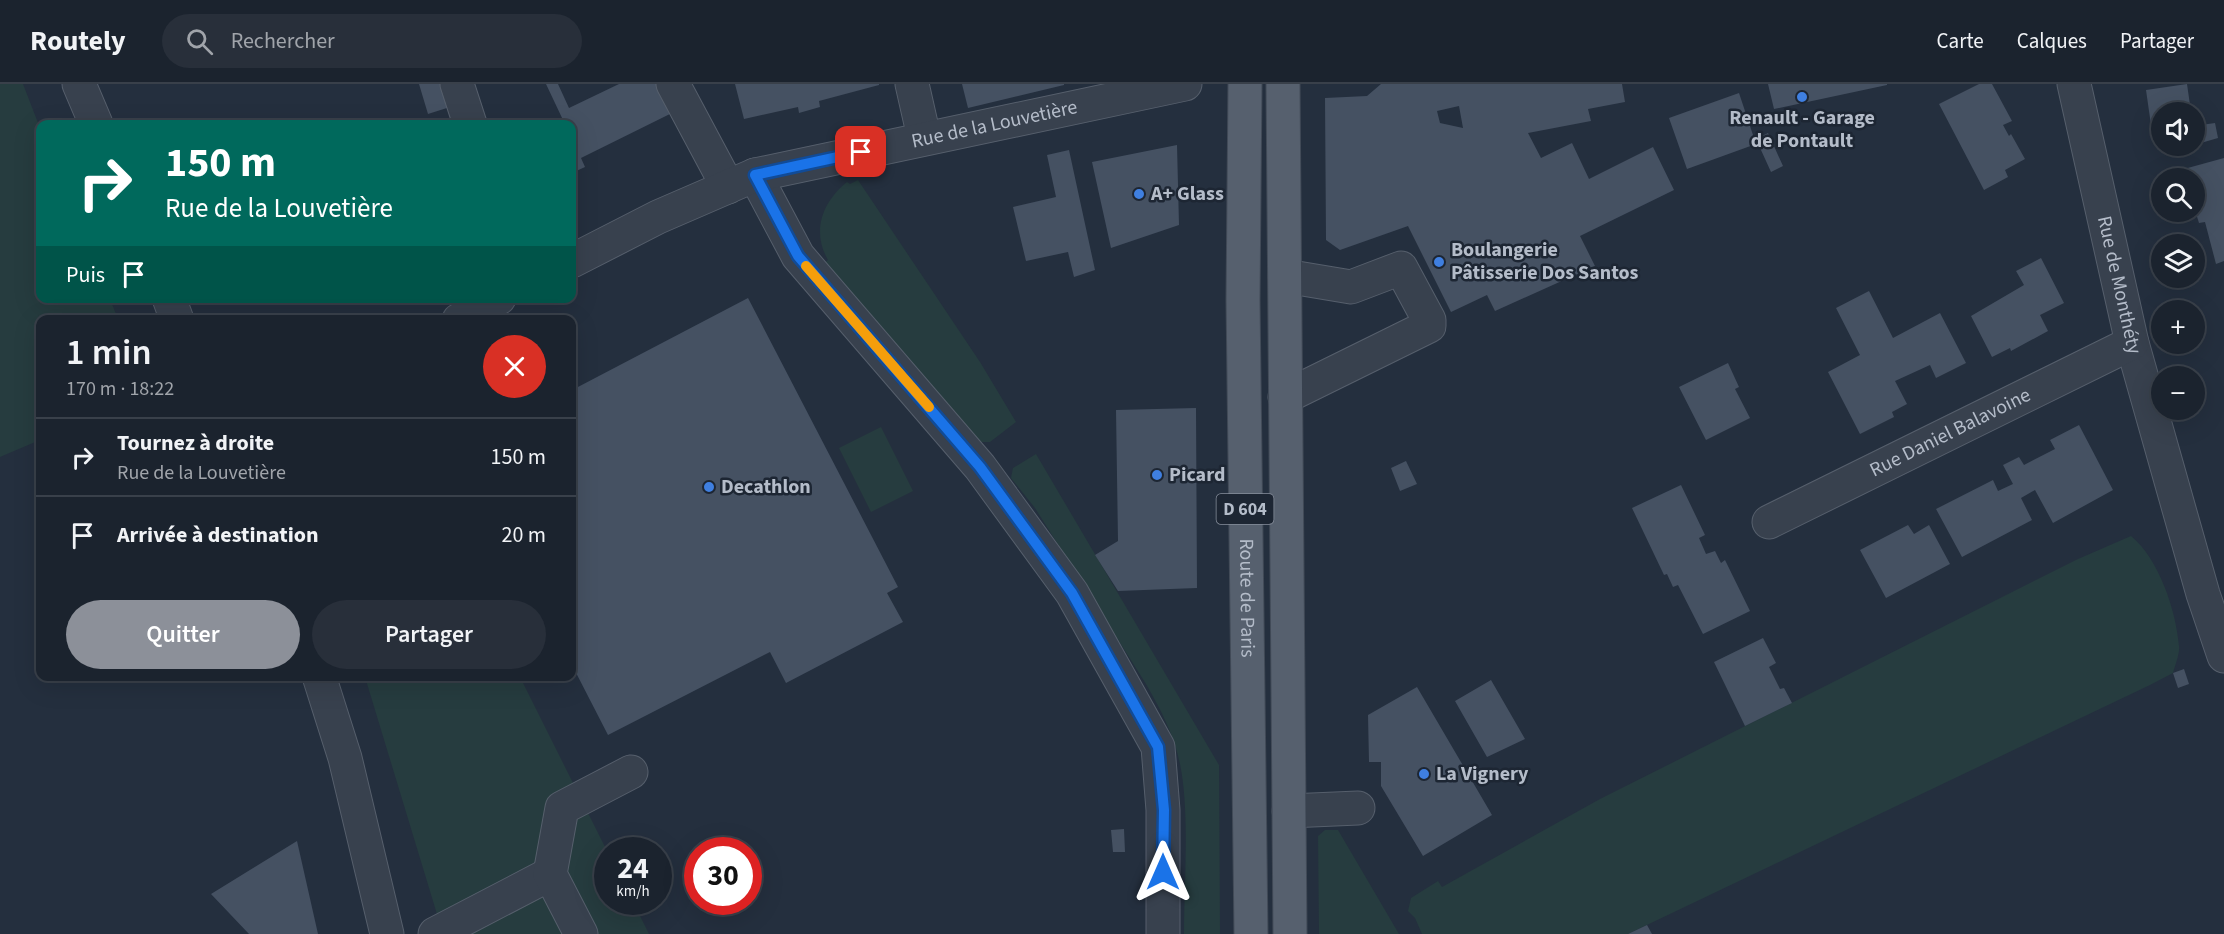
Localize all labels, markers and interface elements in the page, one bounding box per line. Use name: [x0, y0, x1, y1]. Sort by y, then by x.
search box: [162, 14, 582, 68]
text: Routely: [30, 21, 126, 61]
icon: search: [183, 25, 216, 58]
text: Rechercher: [231, 25, 335, 57]
text: Carte: [1937, 26, 1984, 56]
text: Calques: [2017, 26, 2087, 56]
text: Partager: [2120, 26, 2194, 56]
marker: Renault - Garage de Pontault: [1795, 90, 1809, 104]
street label: Rue de la Louvetière: [909, 93, 1080, 156]
map controls: [2151, 102, 2205, 420]
button: sound: [2151, 102, 2205, 156]
place label: Renault - Garage de Pontault: [1729, 104, 1875, 155]
pin: [835, 126, 886, 177]
text: 150 m: [165, 133, 276, 193]
icon: arrive: [844, 135, 877, 168]
icon: right: [66, 144, 144, 222]
button: search: [2151, 168, 2205, 222]
place label: A+ Glass: [1150, 180, 1224, 208]
marker: A+ Glass: [1132, 187, 1146, 201]
text: Rue de la Louvetière: [165, 189, 393, 228]
street label: Rue de Monthéty: [2090, 213, 2149, 358]
button: layers: [2151, 234, 2205, 288]
place label: Boulangerie Pâtisserie Dos Santos: [1451, 236, 1638, 287]
marker: Boulangerie Pâtisserie Dos Santos: [1432, 255, 1446, 269]
icon: arrive: [117, 258, 150, 291]
text: Puis: [66, 259, 105, 291]
button: +: [2151, 300, 2205, 354]
text: 1 min: [66, 327, 152, 378]
button: close: [483, 335, 546, 398]
button: −: [2151, 366, 2205, 420]
text: 170 m · 18:22: [66, 375, 174, 403]
street label: Rue Daniel Balavoine: [1865, 381, 2036, 484]
text: Tournez à droite: [117, 427, 274, 459]
icon: right: [66, 441, 99, 474]
text: 150 m: [491, 441, 546, 473]
text: Rue de la Louvetière: [117, 459, 286, 487]
place label: Picard: [1169, 461, 1225, 489]
marker: Picard: [1150, 468, 1164, 482]
place label: Decathlon: [721, 473, 811, 501]
marker: Decathlon: [702, 480, 716, 494]
road number: D 604: [1216, 494, 1274, 524]
icon: arrive: [66, 519, 99, 552]
text: Arrivée à destination: [117, 519, 319, 551]
text: 20 m: [501, 519, 546, 551]
street label: Route de Paris: [1232, 538, 1262, 658]
button: Quitter: [66, 600, 300, 669]
button: Partager: [312, 600, 546, 669]
place label: La Vignery: [1436, 760, 1529, 788]
marker: La Vignery: [1417, 767, 1431, 781]
speed limit sign: 30: [684, 837, 762, 915]
position arrow: [1131, 840, 1195, 904]
text: 24: [617, 847, 649, 890]
text: km/h: [616, 881, 650, 902]

